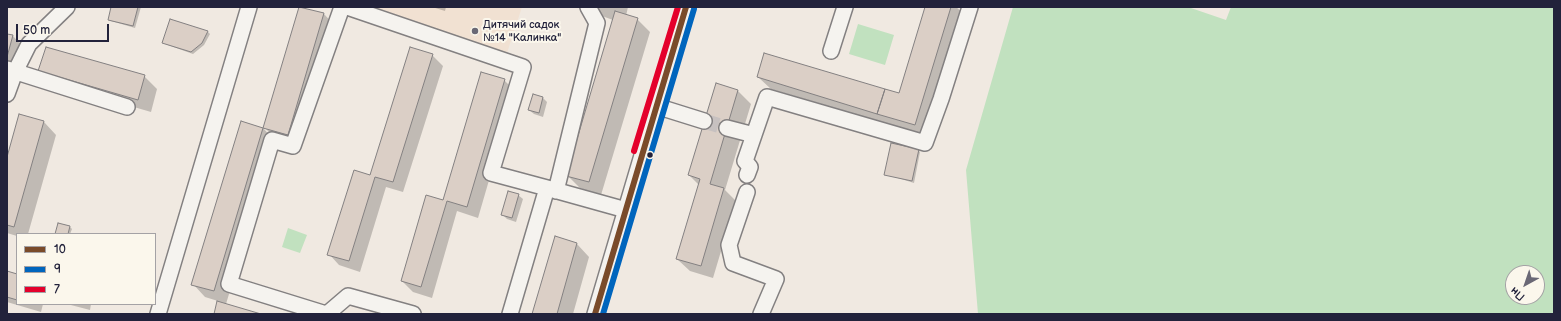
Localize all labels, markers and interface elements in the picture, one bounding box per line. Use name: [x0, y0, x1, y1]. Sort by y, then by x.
scale bar: [18, 16, 111, 42]
place label: Дитячий садок №14 "Калинка": [483, 18, 561, 44]
text: 50 m: [23, 23, 50, 38]
marker: Дитячий садок №14 "Калинка": [470, 26, 480, 36]
unlabelled marker: [645, 150, 655, 160]
legend: [16, 233, 156, 305]
text: 10: [54, 242, 66, 257]
text: 9: [54, 262, 61, 277]
north arrow: [1505, 265, 1545, 305]
text: 7: [54, 282, 60, 297]
text: Пн: [1508, 284, 1527, 304]

